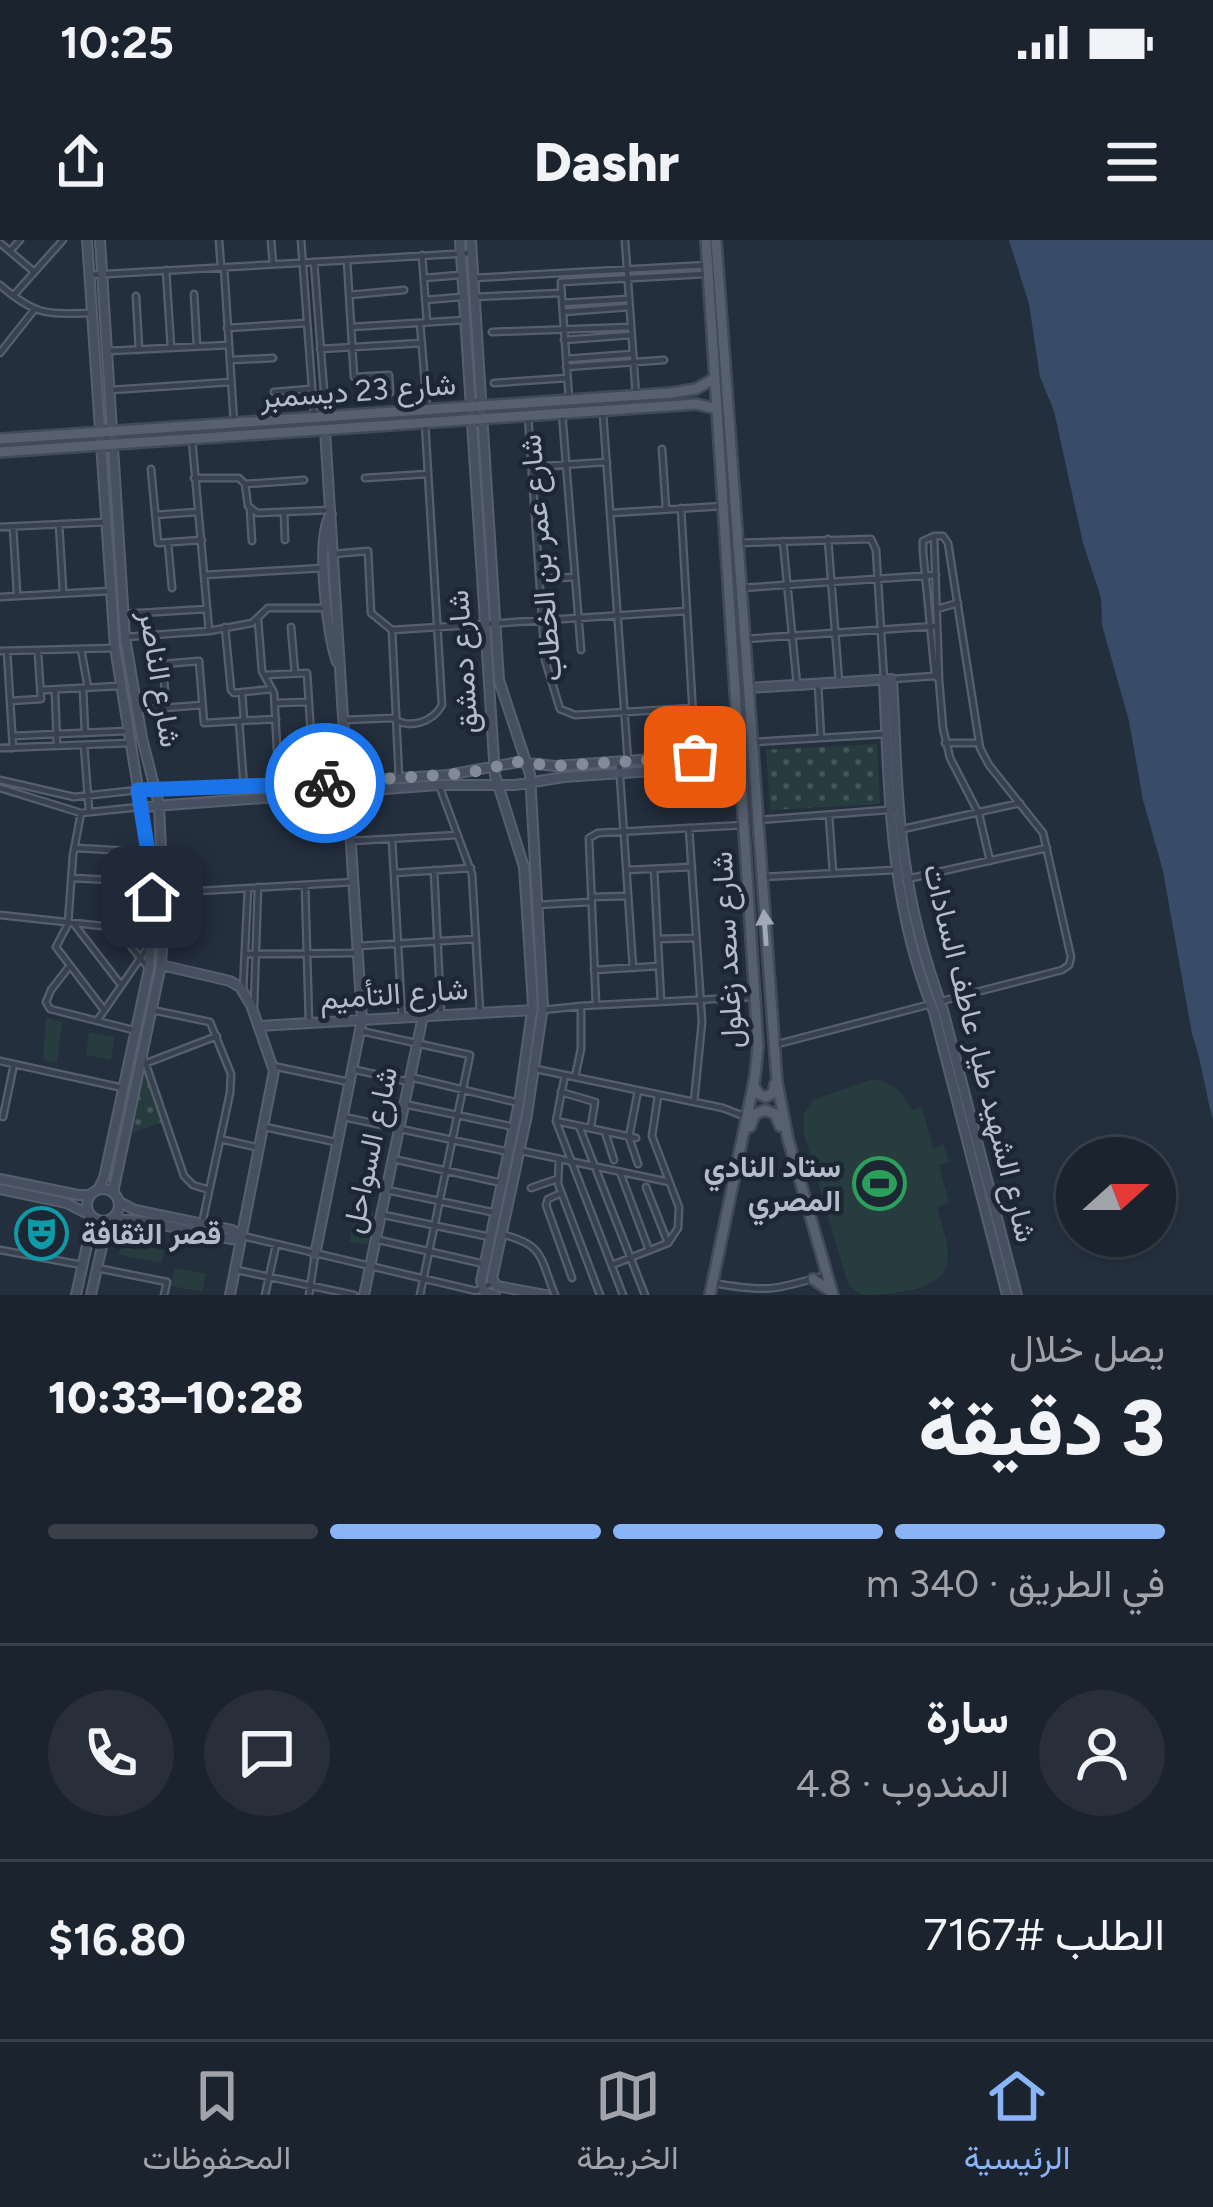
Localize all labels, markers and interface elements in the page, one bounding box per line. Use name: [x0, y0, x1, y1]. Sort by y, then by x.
text: 10:25: [60, 15, 174, 69]
icon: share: [48, 129, 114, 195]
icon: menu: [1099, 129, 1165, 195]
text: Dashr: [534, 130, 679, 195]
street label: شارع 23 ديسمبر: [258, 365, 457, 418]
street label: شارع عمر بن الخطاب: [511, 433, 572, 683]
street label: شارع دمشق: [439, 589, 488, 735]
street label: شارع الناصر: [129, 607, 190, 750]
pin: [644, 706, 746, 808]
courier: [265, 723, 385, 843]
icon: bag: [662, 724, 728, 790]
icon: bike: [292, 750, 358, 816]
pin: [101, 846, 203, 948]
street label: شارع سعد زغلول: [703, 850, 752, 1050]
street label: شارع الشهيد طيار عاطف السادات: [914, 860, 1045, 1246]
icon: home: [119, 864, 185, 930]
one-way arrow: [756, 909, 775, 946]
street label: شارع التأميم: [319, 970, 470, 1019]
street label: شارع السواحل: [334, 1063, 407, 1237]
north arrow: [1056, 1137, 1176, 1257]
map controls: [1056, 1137, 1176, 1257]
place label: ستاد النادي المصري: [703, 1148, 841, 1226]
sports icon: ستاد النادي المصري: [852, 1156, 908, 1212]
theatre icon: قصر الثقافة: [14, 1206, 70, 1262]
place label: قصر الثقافة: [81, 1215, 221, 1252]
text: يصل خلال: [1009, 1325, 1165, 1372]
text: 10:28–10:33: [48, 1370, 303, 1424]
text: 3 دقيقة: [918, 1381, 1165, 1475]
text: في الطريق · 340 m: [866, 1560, 1165, 1607]
button: phone: [48, 1690, 174, 1816]
button: chat: [204, 1690, 330, 1816]
text: سارة: [926, 1690, 1009, 1744]
button: person: [1039, 1690, 1165, 1816]
text: المندوب · 4.8: [796, 1760, 1009, 1807]
text: الطلب #7167: [923, 1907, 1165, 1961]
text: $16.80: [48, 1912, 186, 1966]
tab: المحفوظات: [143, 2063, 291, 2187]
tab: الخريطة: [576, 2063, 679, 2187]
tab: الرئيسية: [964, 2063, 1070, 2187]

